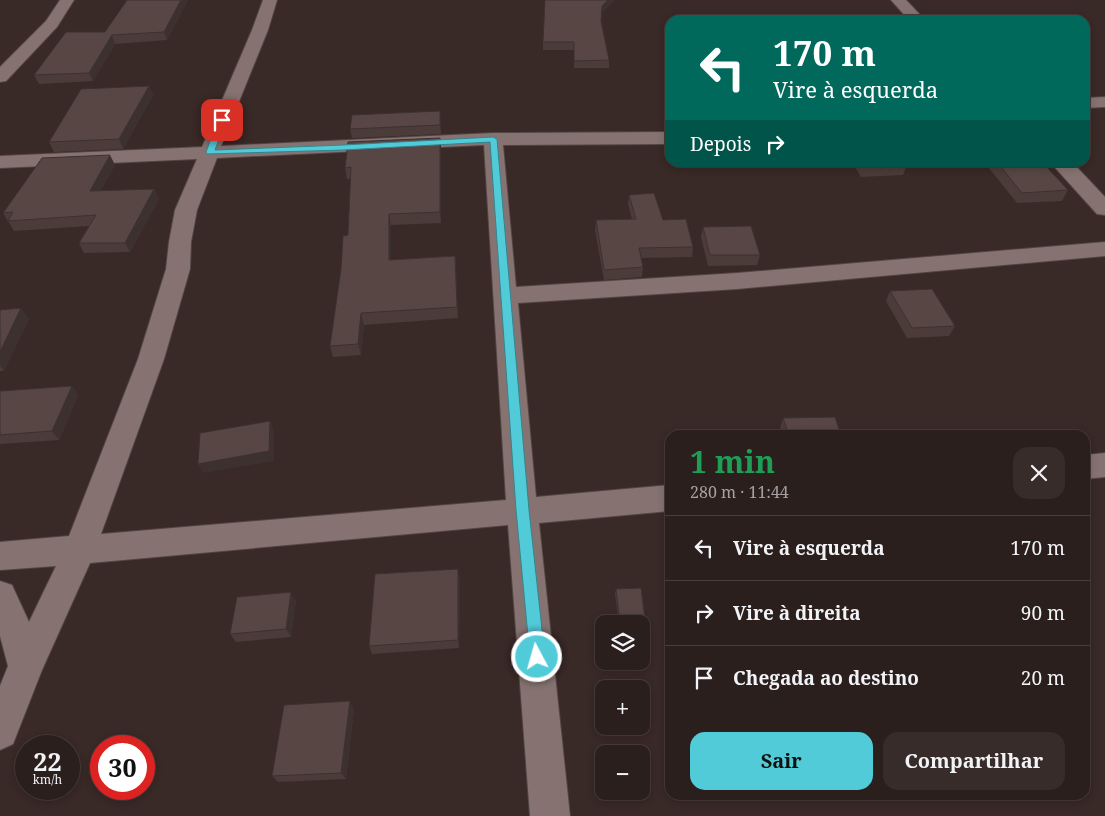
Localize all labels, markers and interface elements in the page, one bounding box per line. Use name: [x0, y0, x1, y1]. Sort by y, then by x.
text: 170 m: [773, 29, 876, 76]
icon: left: [690, 35, 755, 100]
text: Vire à esquerda: [773, 74, 938, 104]
pin: [201, 99, 243, 141]
icon: arrive: [208, 106, 236, 134]
icon: right: [761, 130, 789, 158]
text: Depois: [690, 131, 751, 157]
text: 1 min: [690, 441, 775, 482]
button: close: [1013, 447, 1065, 499]
text: 280 m · 11:44: [690, 481, 789, 503]
icon: left: [690, 534, 718, 562]
text: Vire à esquerda: [733, 535, 885, 561]
text: 170 m: [1010, 535, 1065, 561]
icon: right: [690, 599, 718, 627]
text: Vire à direita: [733, 600, 861, 626]
text: 90 m: [1021, 600, 1065, 626]
map controls: [595, 615, 650, 800]
button: layers: [595, 615, 650, 670]
position arrow: [510, 630, 562, 682]
icon: arrive: [690, 664, 718, 692]
text: Chegada ao destino: [733, 665, 919, 691]
text: 20 m: [1021, 665, 1065, 691]
button: +: [595, 680, 650, 735]
button: Sair: [690, 732, 873, 790]
button: Compartilhar: [883, 732, 1065, 790]
speed limit sign: 30: [90, 735, 155, 800]
text: 22: [33, 744, 62, 778]
button: −: [595, 745, 650, 800]
text: km/h: [33, 771, 62, 788]

